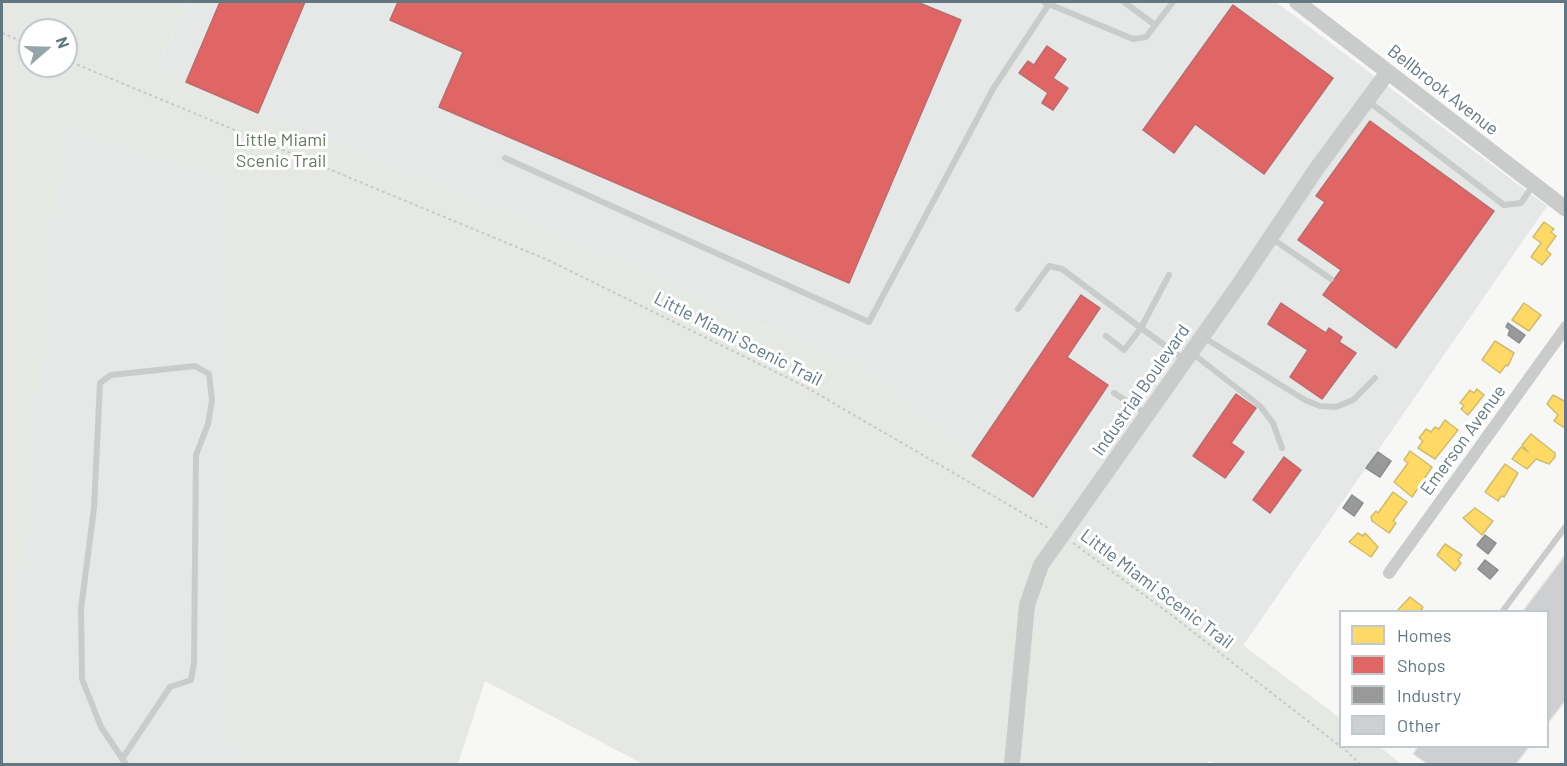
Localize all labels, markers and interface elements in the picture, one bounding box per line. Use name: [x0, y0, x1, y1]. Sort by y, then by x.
north arrow: [18, 18, 78, 78]
text: N: [53, 34, 74, 51]
street label: Bellbrook Avenue: [1383, 40, 1503, 140]
park label: Little Miami Scenic Trail: [235, 129, 327, 172]
street label: Little Miami Scenic Trail: [651, 287, 825, 391]
street label: Industrial Boulevard: [1088, 320, 1194, 460]
street label: Emerson Avenue: [1416, 381, 1510, 499]
street label: Little Miami Scenic Trail: [1076, 525, 1238, 653]
legend: [1339, 610, 1549, 748]
text: Homes: [1397, 624, 1451, 646]
text: Shops: [1397, 654, 1446, 676]
text: Industry: [1397, 684, 1461, 706]
text: Other: [1397, 714, 1440, 736]

